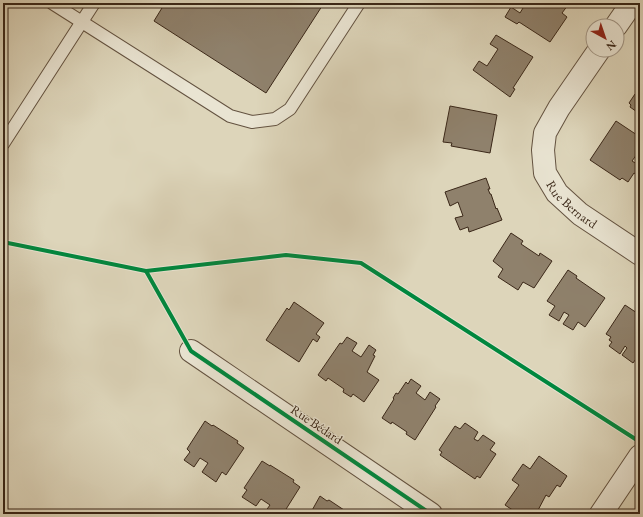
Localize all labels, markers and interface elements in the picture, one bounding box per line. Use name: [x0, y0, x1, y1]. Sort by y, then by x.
north arrow: [585, 18, 625, 58]
text: N: [603, 37, 619, 54]
street label: Rue Bernard: [542, 177, 601, 232]
street label: Rue Bédard: [287, 401, 346, 448]

